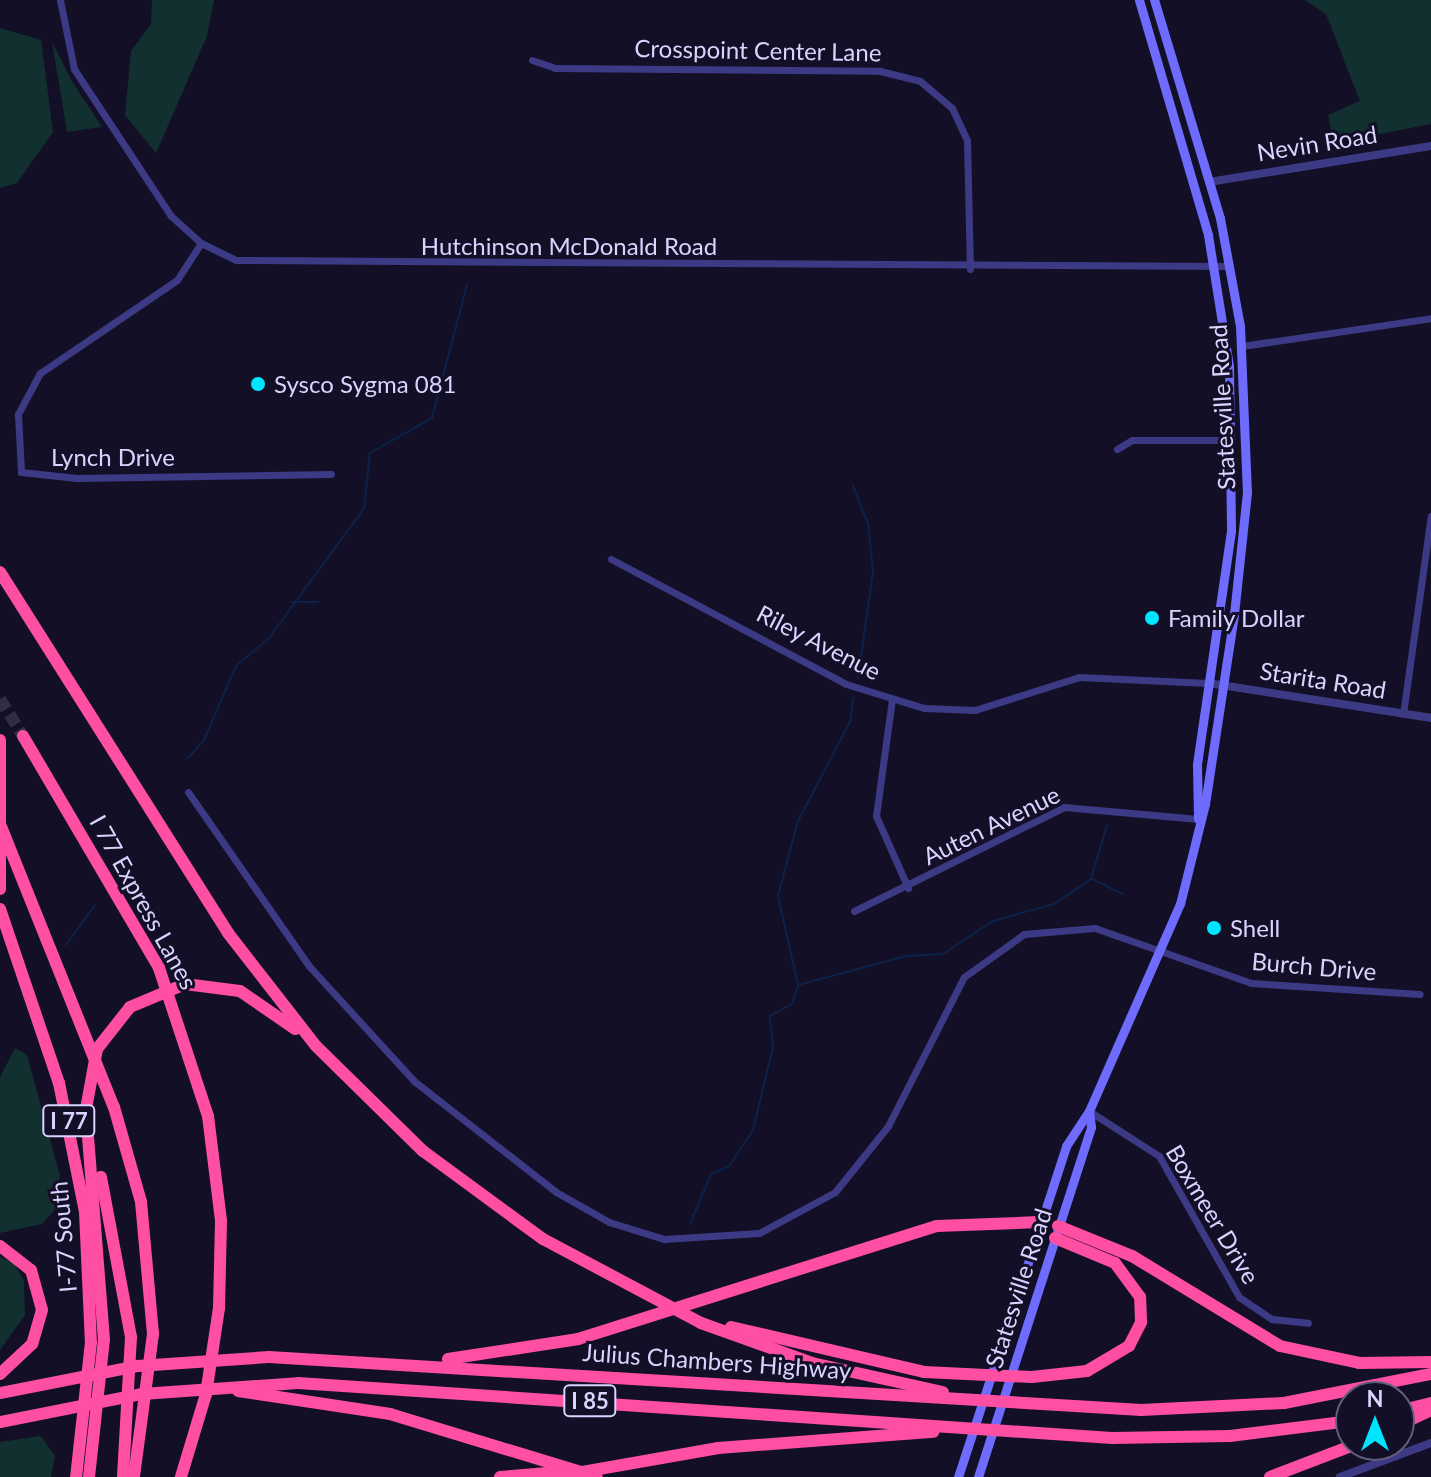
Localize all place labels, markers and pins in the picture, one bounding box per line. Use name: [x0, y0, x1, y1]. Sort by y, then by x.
place label: Sysco Sygma 081: [274, 370, 456, 398]
marker: Sysco Sygma 081: [249, 375, 267, 393]
place label: Family Dollar: [1168, 604, 1305, 632]
marker: Family Dollar: [1143, 609, 1161, 627]
place label: Shell: [1230, 914, 1280, 942]
marker: Shell: [1205, 919, 1223, 937]

